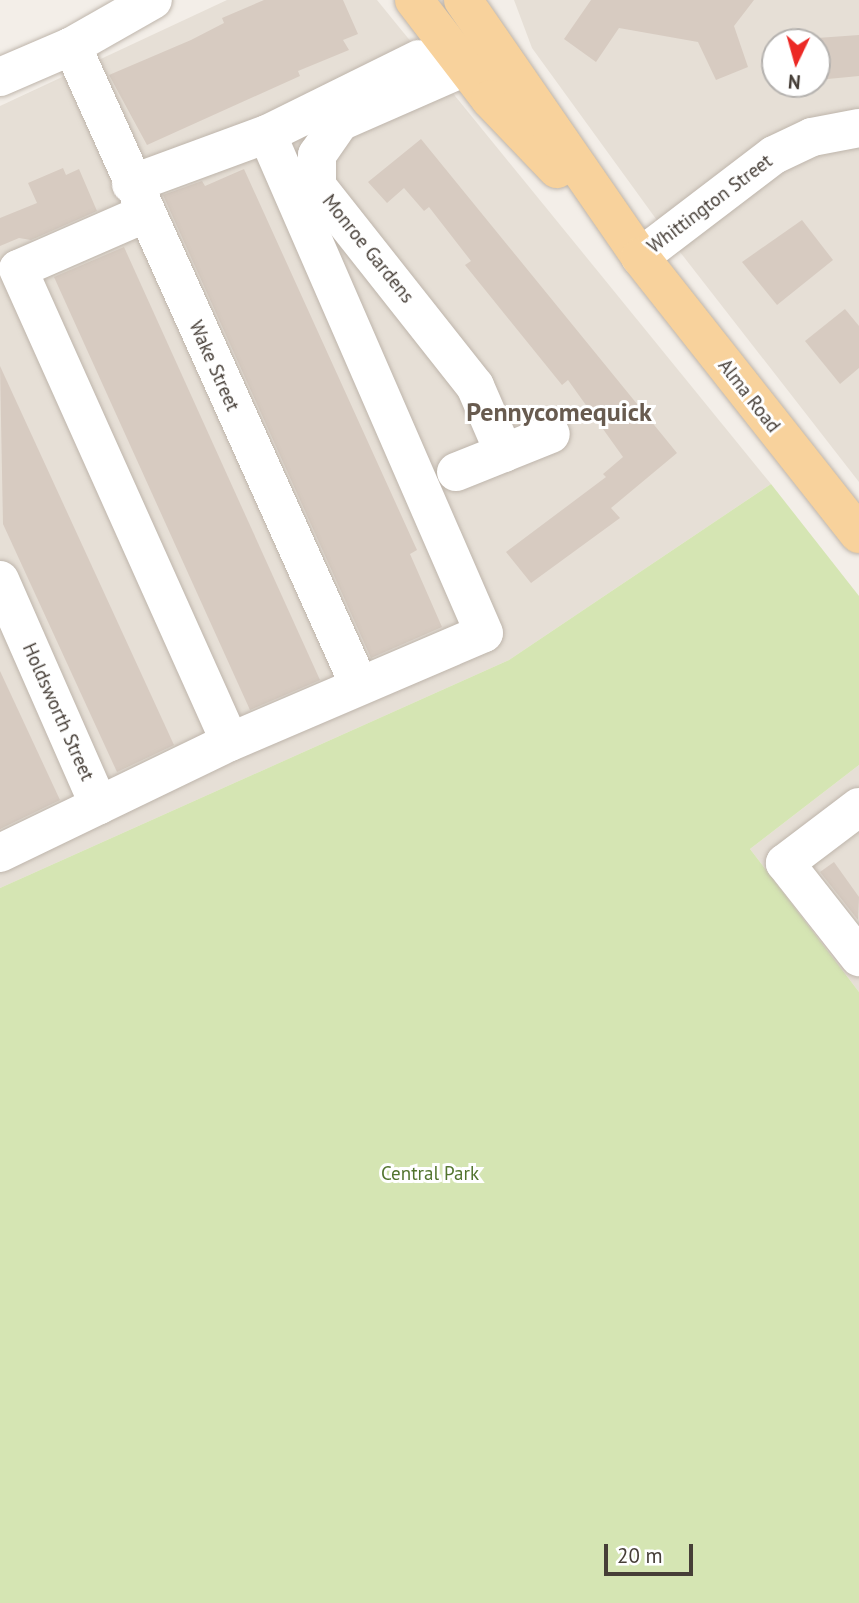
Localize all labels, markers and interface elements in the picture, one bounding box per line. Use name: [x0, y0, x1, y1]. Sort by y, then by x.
north arrow: [761, 28, 831, 98]
text: N: [787, 69, 802, 94]
street label: Whittington Street: [643, 150, 777, 258]
street label: Monroe Gardens: [317, 190, 419, 308]
street label: Wake Street: [184, 317, 244, 415]
street label: Alma Road: [713, 355, 785, 437]
district label: Pennycomequick: [466, 396, 652, 428]
street label: Holdsworth Street: [17, 640, 99, 784]
park label: Central Park: [381, 1163, 479, 1185]
scale bar: [607, 1530, 696, 1574]
text: 20 m: [617, 1542, 663, 1569]

